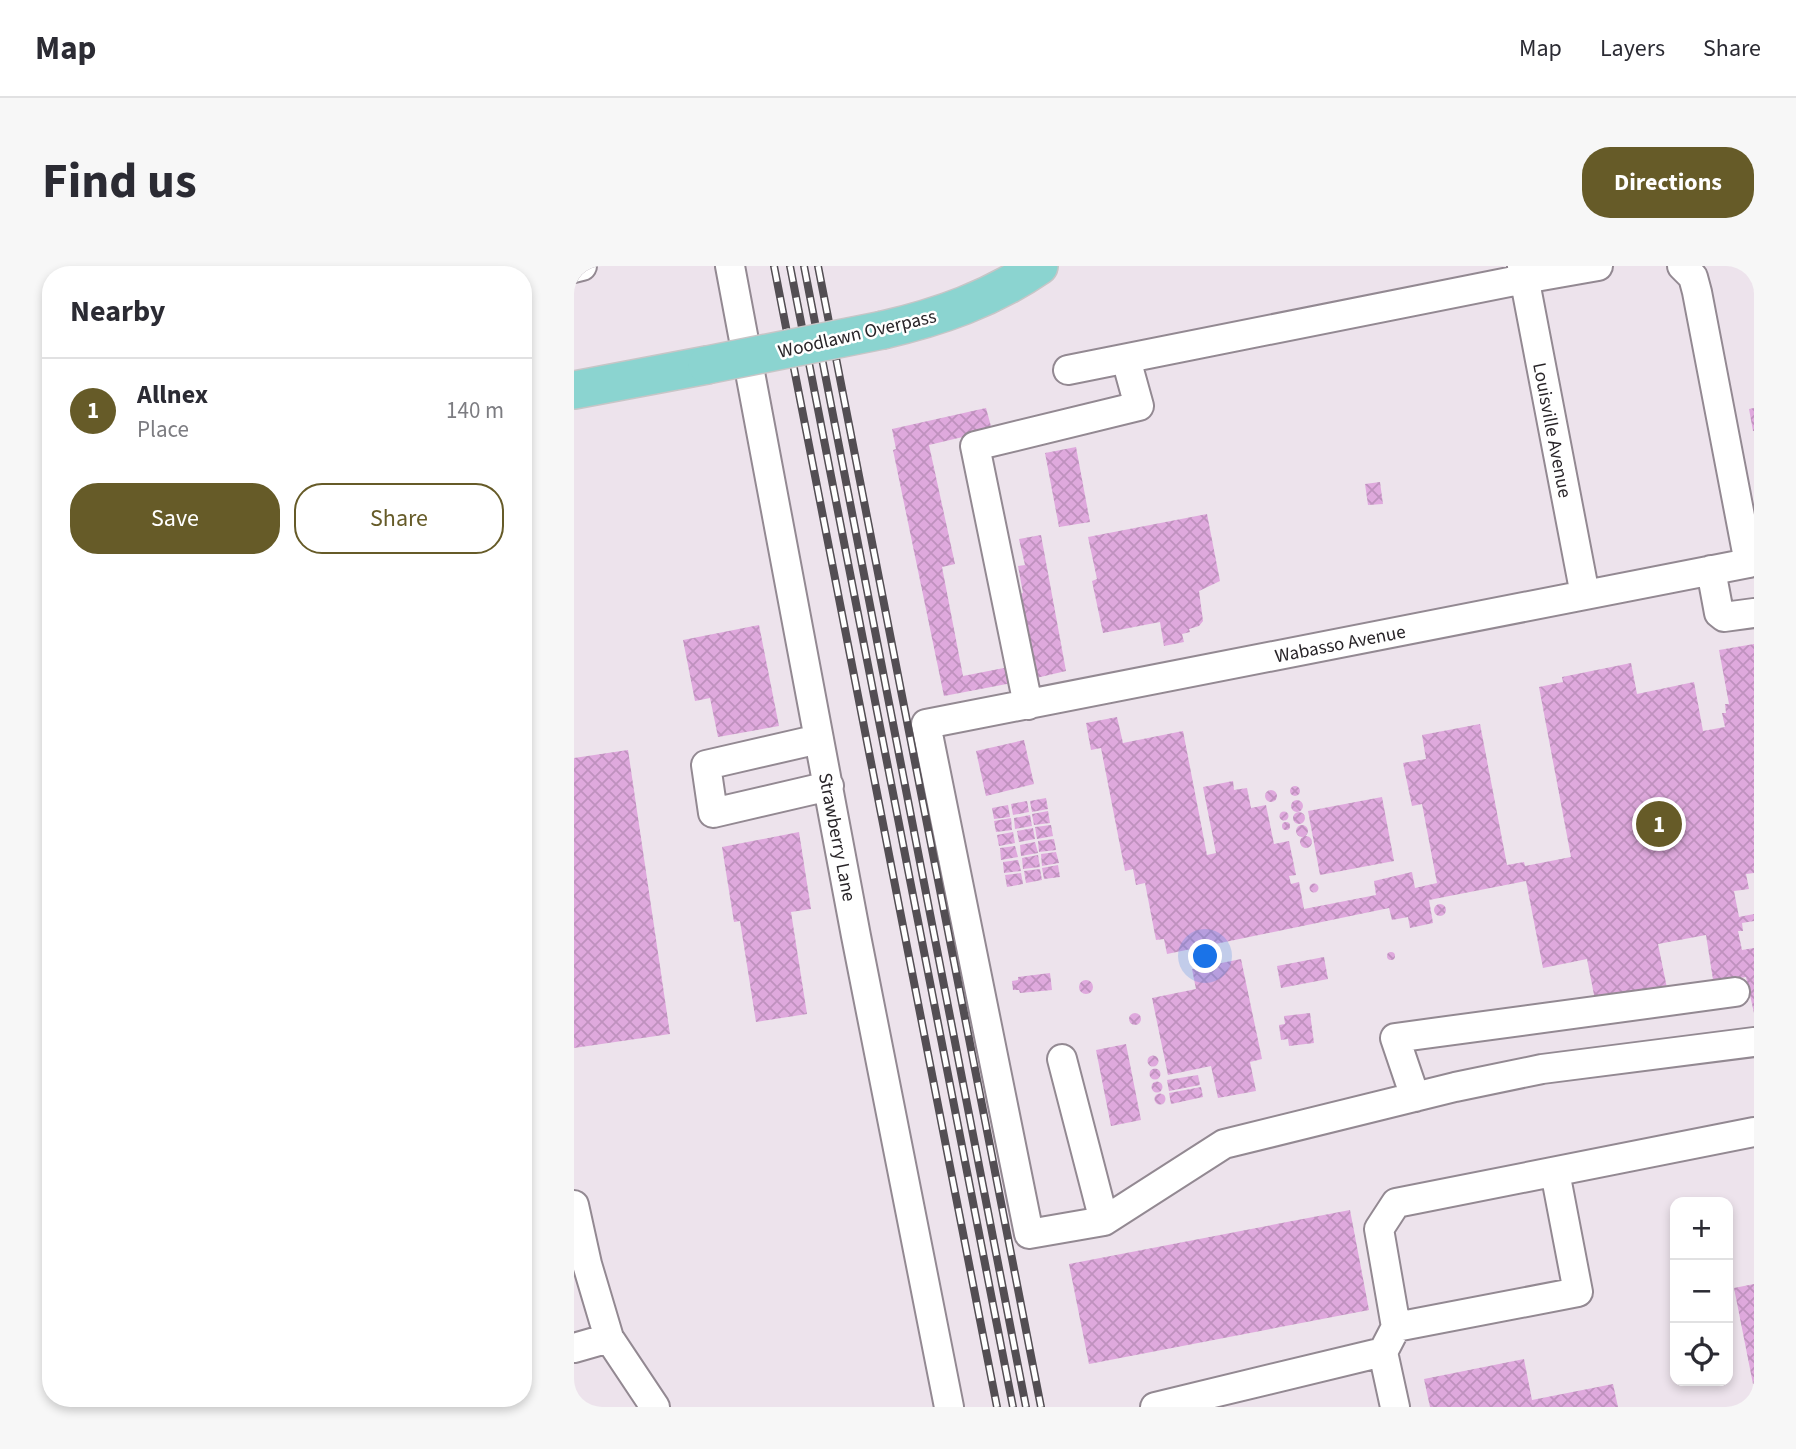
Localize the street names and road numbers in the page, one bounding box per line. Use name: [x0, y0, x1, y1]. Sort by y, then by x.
street label: Woodlawn Overpass: [776, 303, 939, 366]
street label: Louisville Avenue: [1525, 360, 1578, 500]
street label: Wabasso Avenue: [1273, 619, 1408, 670]
street label: Strawberry Lane: [811, 771, 862, 904]

